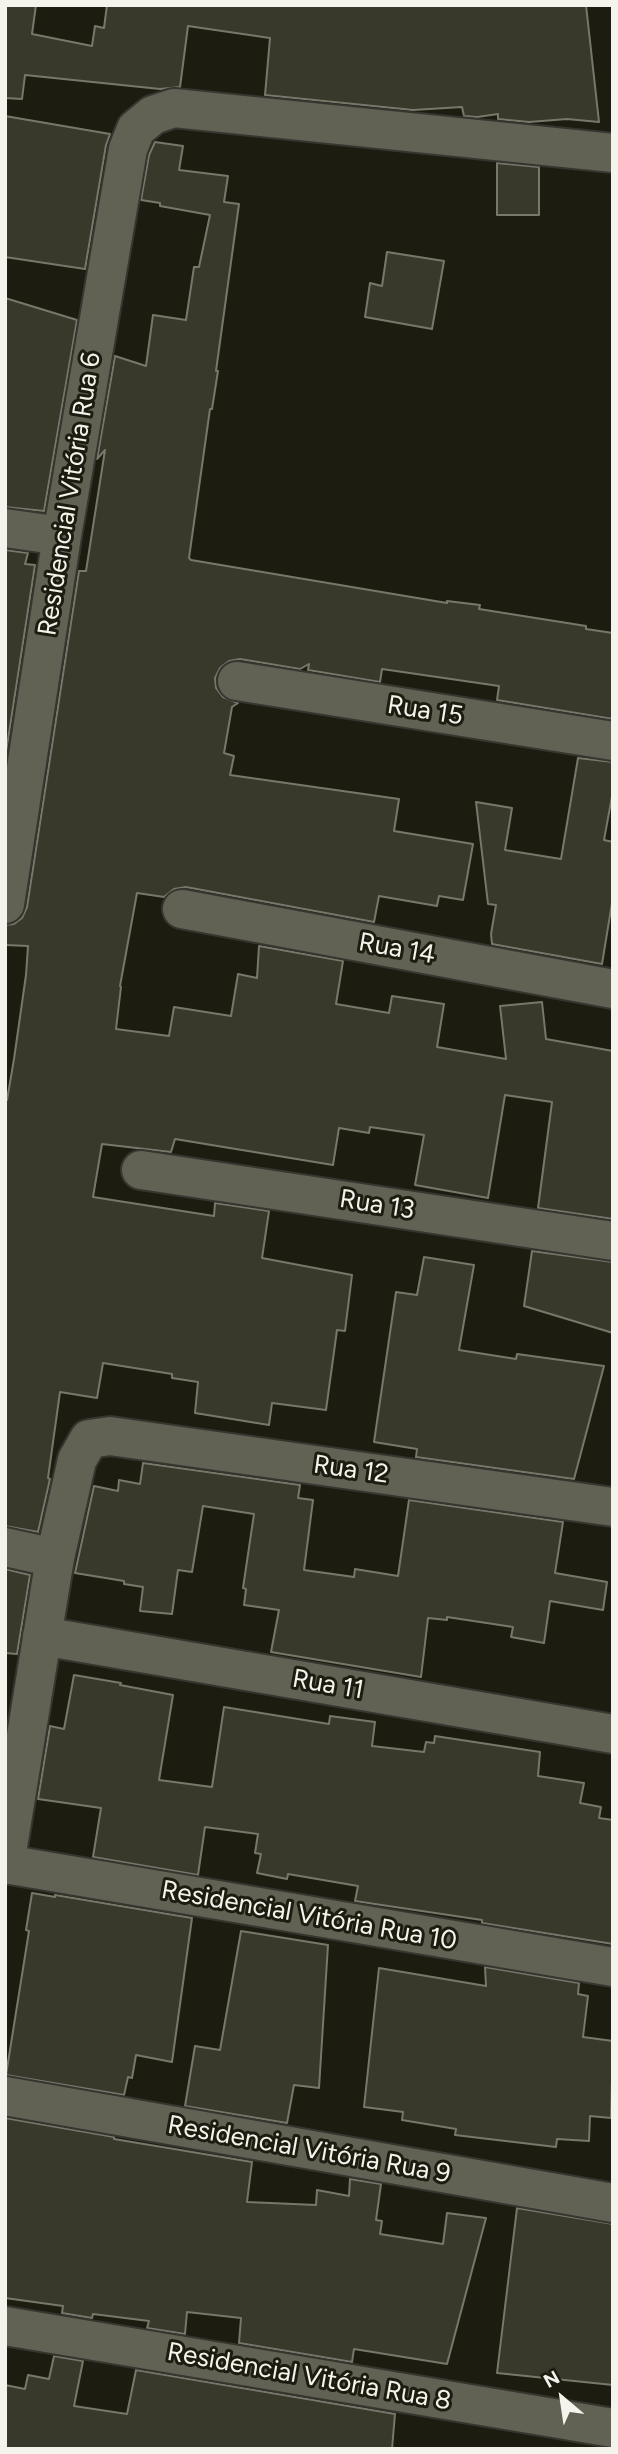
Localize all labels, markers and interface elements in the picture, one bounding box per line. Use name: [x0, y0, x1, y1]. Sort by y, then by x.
street label: Residencial Vitória Rua 6: [32, 350, 108, 638]
street label: Rua 15: [385, 690, 465, 732]
street label: Rua 14: [356, 927, 438, 971]
street label: Rua 13: [337, 1184, 417, 1226]
street label: Rua 12: [311, 1449, 391, 1491]
street label: Rua 11: [290, 1663, 366, 1707]
street label: Residencial Vitória Rua 10: [159, 1875, 459, 1957]
street label: Residencial Vitória Rua 9: [165, 2110, 453, 2190]
street label: Residencial Vitória Rua 8: [165, 2337, 453, 2417]
north arrow: [527, 2363, 597, 2433]
text: N: [540, 2366, 564, 2393]

